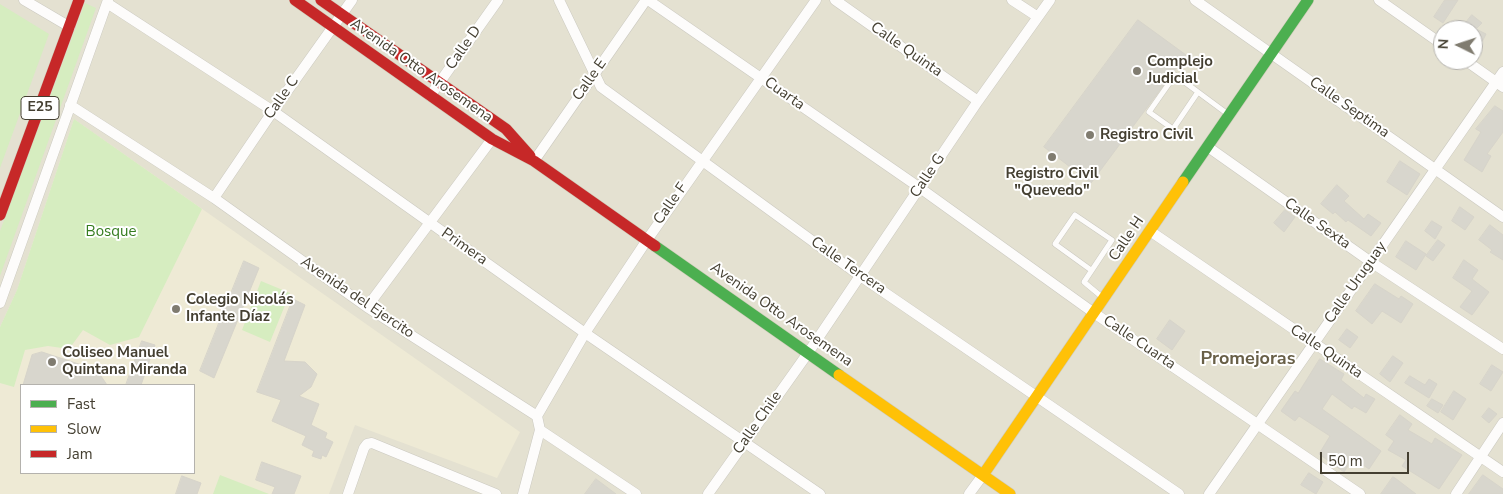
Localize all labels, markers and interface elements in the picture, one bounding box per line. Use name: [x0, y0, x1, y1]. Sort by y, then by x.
street label: Avenida Otto Arosemena: [346, 15, 496, 127]
street label: Calle Quinta: [867, 19, 945, 81]
north arrow: [1433, 20, 1483, 70]
street label: Calle D: [442, 23, 486, 73]
text: N: [1434, 38, 1453, 50]
place label: Complejo Judicial: [1147, 53, 1213, 88]
street label: Calle E: [569, 56, 611, 104]
marker: Complejo Judicial: [1131, 65, 1143, 77]
street label: Calle C: [261, 73, 303, 123]
street label: Cuarta: [760, 74, 808, 114]
street label: Calle Septima: [1305, 74, 1393, 142]
road number: E25: [21, 96, 59, 120]
place label: Registro Civil: [1100, 126, 1193, 144]
marker: Registro Civil: [1084, 129, 1096, 141]
street label: Calle G: [907, 151, 949, 201]
marker: Registro Civil "Quevedo": [1046, 151, 1058, 163]
place label: Registro Civil "Quevedo": [1005, 165, 1099, 200]
street label: Calle F: [650, 180, 692, 228]
street label: Calle Sexta: [1280, 195, 1354, 253]
street label: Calle H: [1106, 213, 1148, 265]
park label: Bosque: [86, 223, 136, 241]
street label: Primera: [437, 225, 491, 269]
street label: Calle Tercera: [807, 234, 889, 298]
street label: Calle Uruguay: [1321, 239, 1391, 327]
street label: Avenida del Ejercito: [297, 253, 417, 343]
street label: Avenida Otto Arosemena: [706, 259, 856, 371]
place label: Colegio Nicolás Infante Díaz: [186, 291, 294, 326]
marker: Colegio Nicolás Infante Díaz: [170, 303, 182, 315]
street label: Calle Cuarta: [1099, 312, 1179, 374]
street label: Calle Quinta: [1286, 321, 1366, 383]
place label: Coliseo Manuel Quintana Miranda: [62, 344, 187, 379]
district label: Promejoras: [1200, 349, 1296, 371]
marker: Coliseo Manuel Quintana Miranda: [46, 356, 58, 368]
legend: [20, 384, 195, 474]
street label: Calle Chile: [730, 388, 786, 458]
text: Fast: [67, 394, 95, 414]
text: Slow: [67, 419, 101, 439]
scale bar: [1323, 442, 1412, 474]
text: Jam: [67, 444, 93, 464]
text: 50 m: [1328, 451, 1363, 471]

